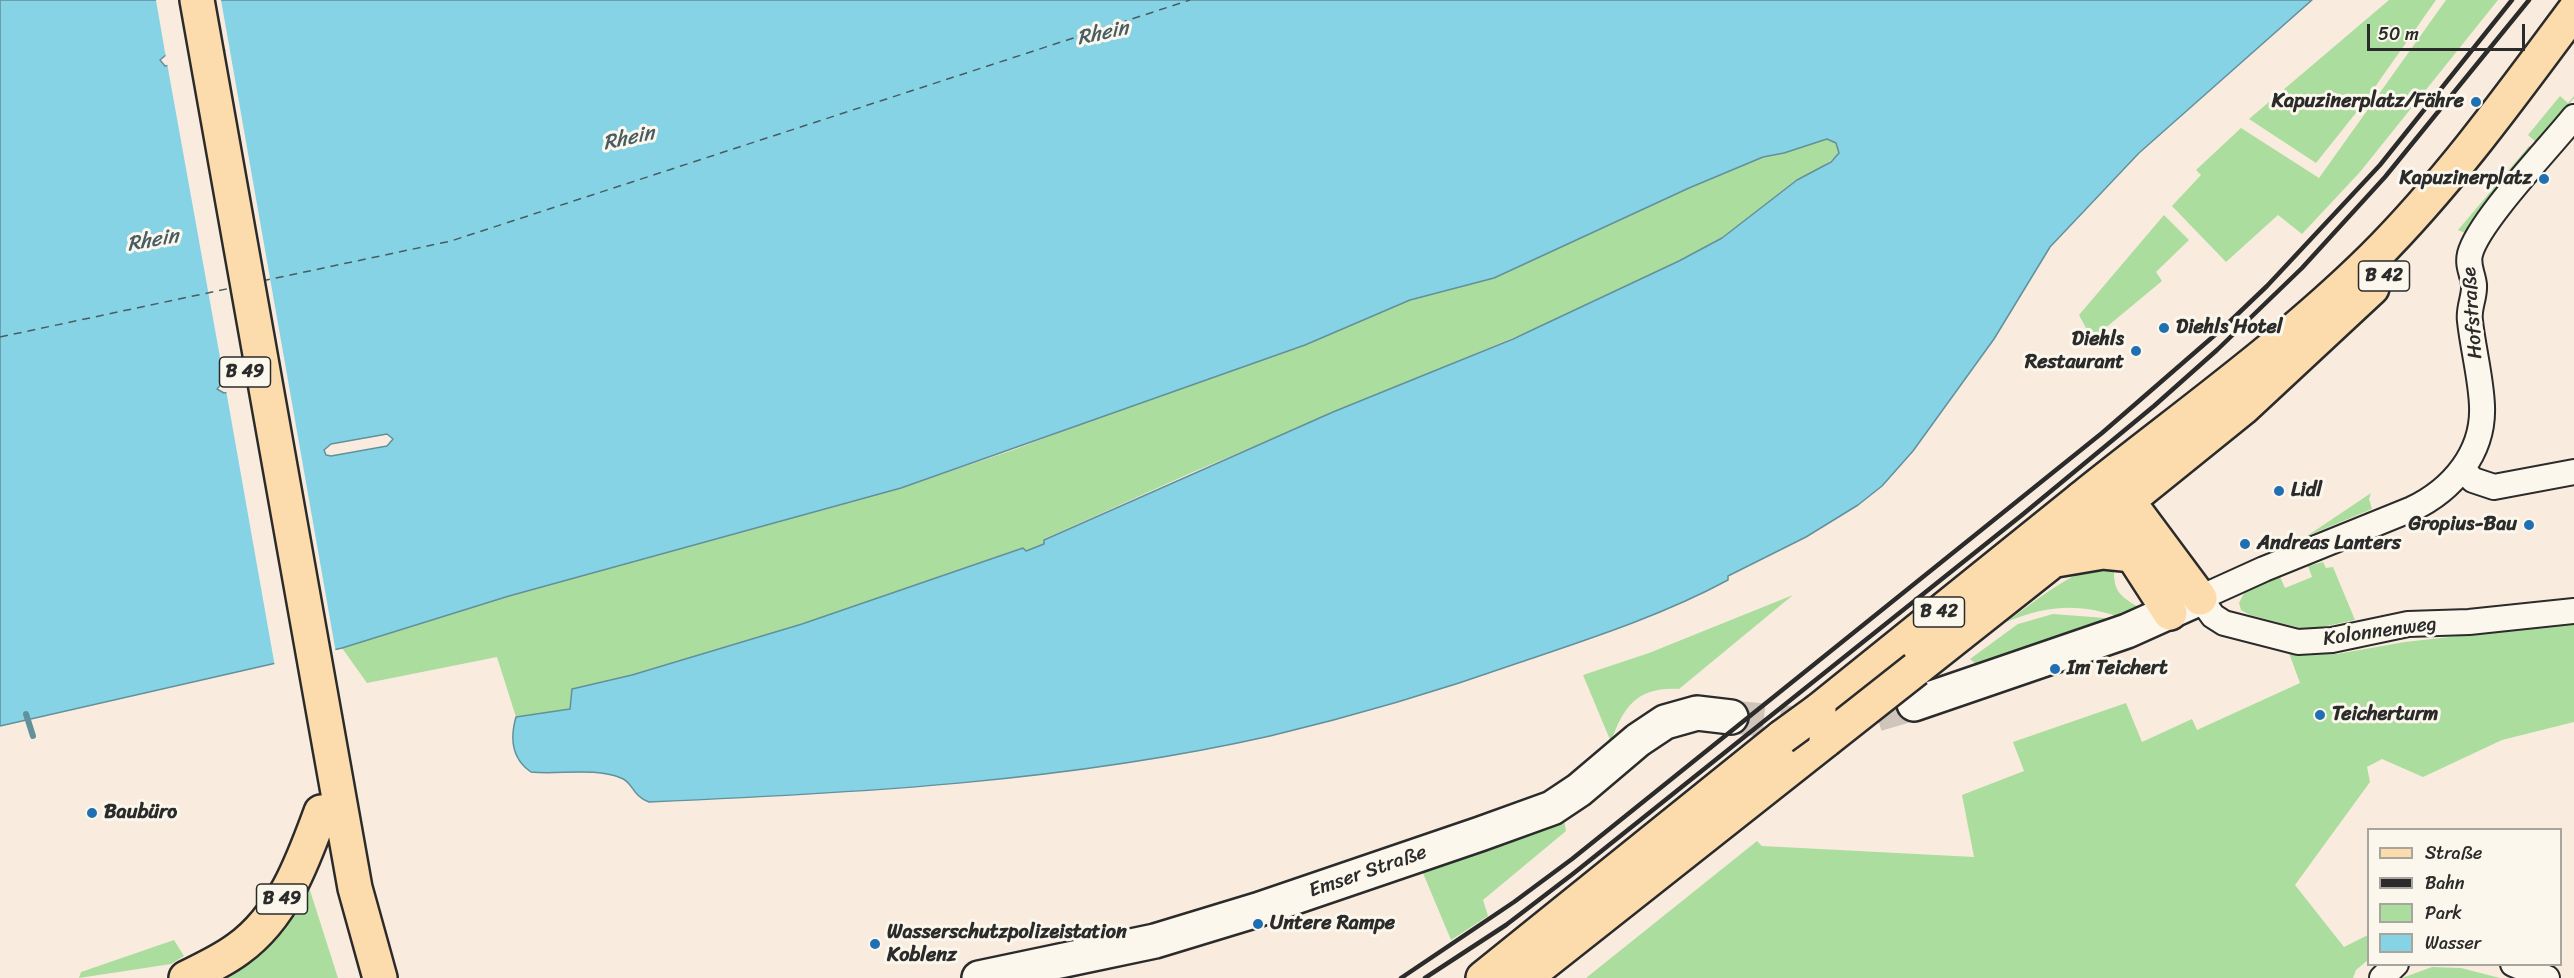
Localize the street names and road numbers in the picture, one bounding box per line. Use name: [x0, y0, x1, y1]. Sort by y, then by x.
road number: B 42: [2358, 261, 2410, 291]
street label: Hofstraße: [2458, 266, 2488, 360]
road number: B 49: [220, 357, 270, 387]
road number: B 42: [1914, 597, 1964, 627]
street label: Kolonnenweg: [2322, 612, 2438, 652]
street label: Emser Straße: [1306, 841, 1430, 903]
road number: B 49: [256, 884, 308, 914]

